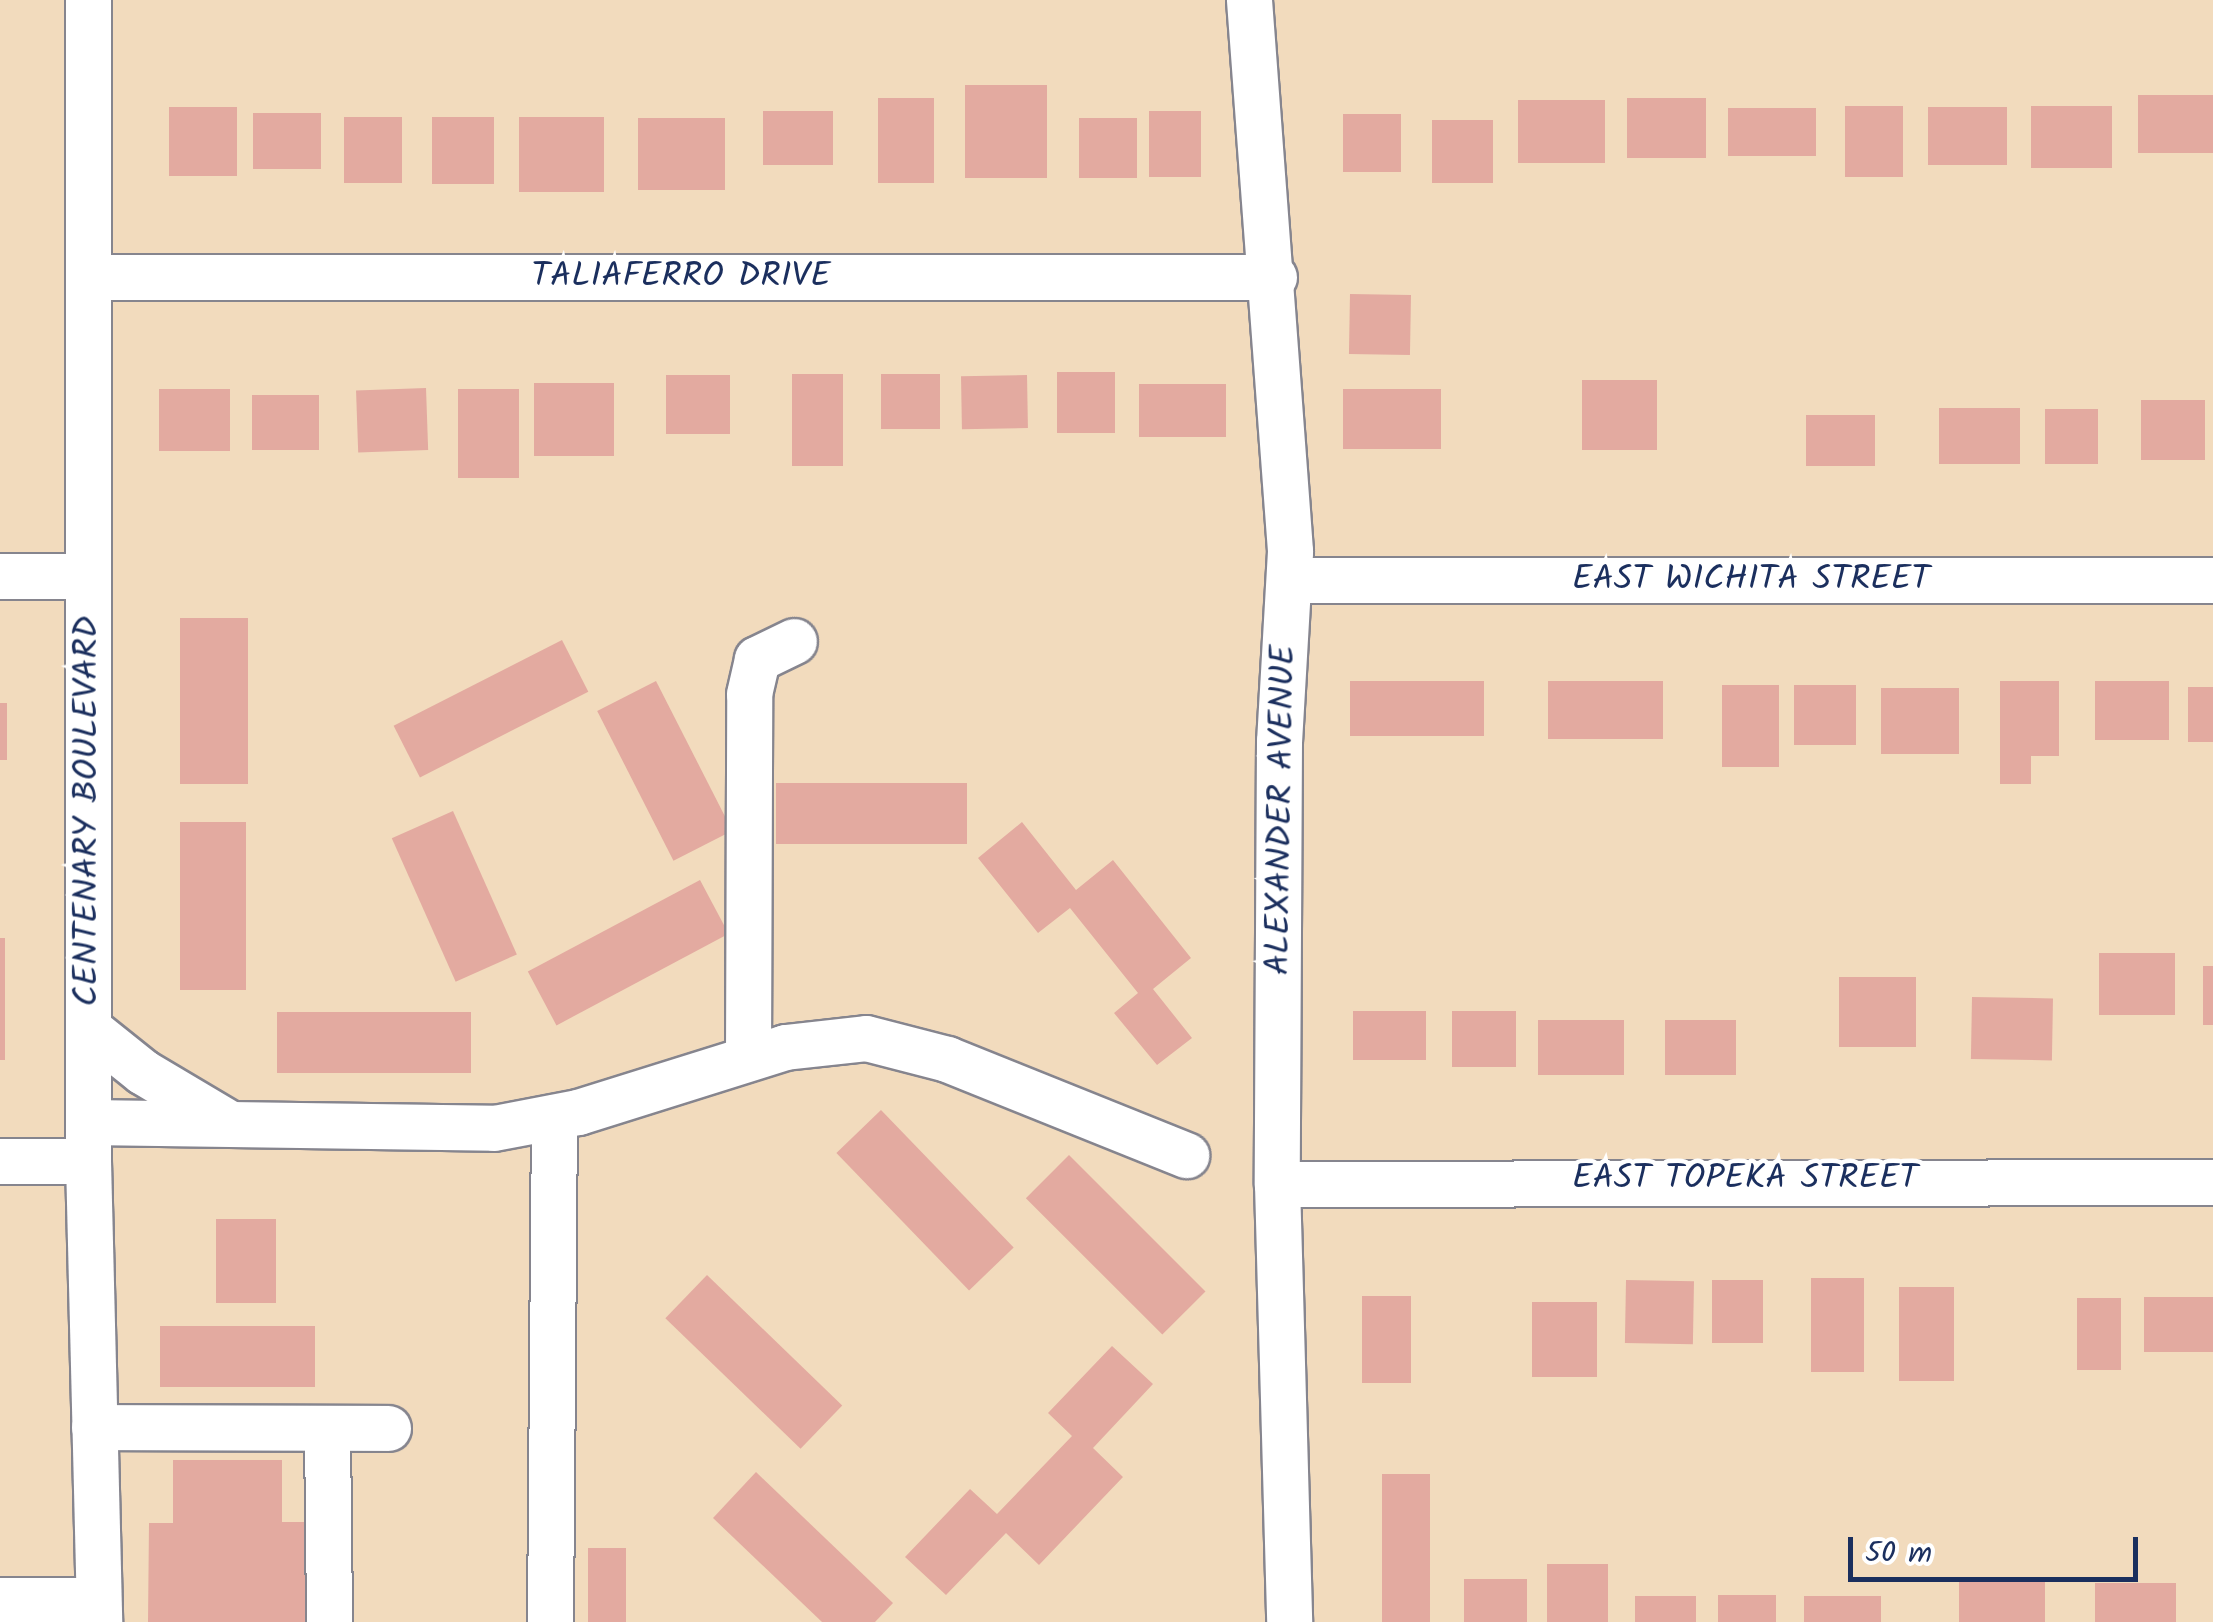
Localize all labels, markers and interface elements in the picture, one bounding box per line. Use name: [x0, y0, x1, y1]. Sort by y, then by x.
street label: TALIAFERRO DRIVE: [531, 256, 831, 298]
street label: EAST WICHITA STREET: [1572, 559, 1930, 601]
street label: CENTENARY BOULEVARD: [67, 615, 109, 1007]
street label: ALEXANDER AVENUE: [1258, 644, 1306, 976]
street label: EAST TOPEKA STREET: [1572, 1158, 1918, 1200]
scale bar: [1853, 1517, 2143, 1579]
text: 50 m: [1865, 1530, 1932, 1578]

